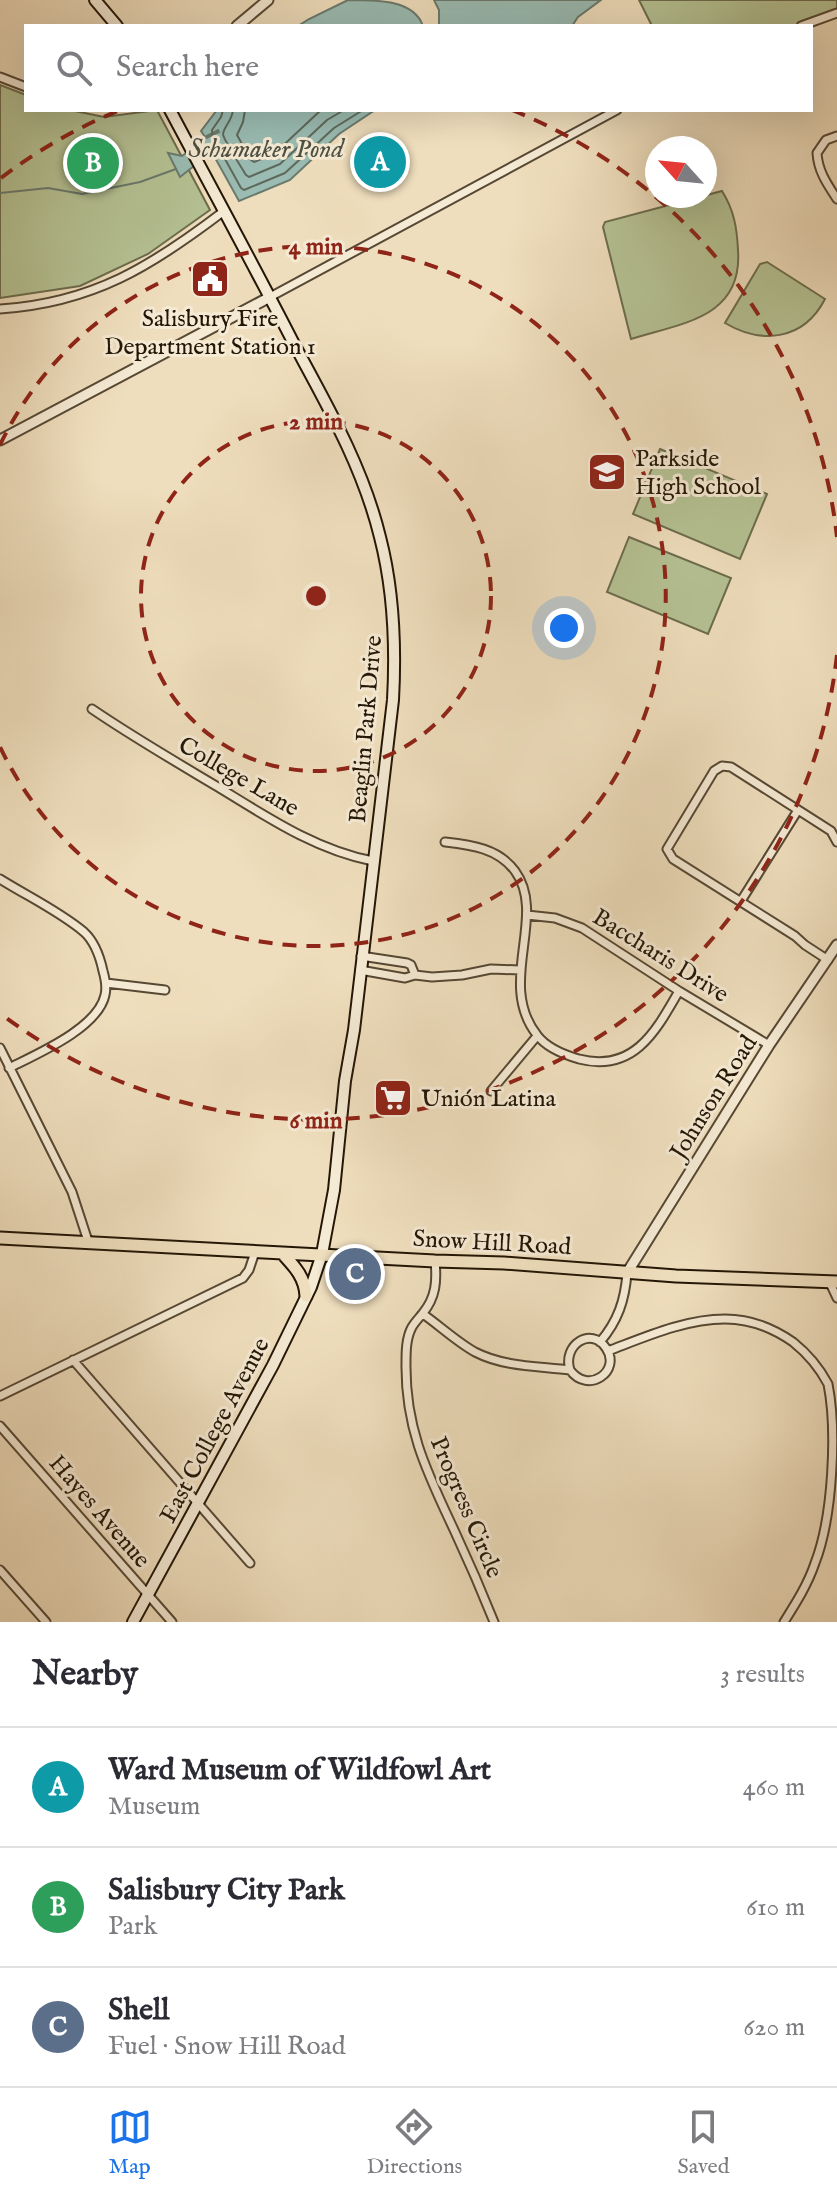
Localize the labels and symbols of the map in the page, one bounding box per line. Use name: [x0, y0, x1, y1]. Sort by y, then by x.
pin: A: [354, 132, 406, 192]
pin: B: [67, 133, 119, 193]
water label: Schumaker Pond: [188, 133, 346, 166]
north arrow: [645, 136, 717, 208]
text: 4 min: [289, 232, 344, 263]
public building icon: Salisbury Fire Department Station 1: [189, 258, 231, 300]
place label: Salisbury Fire Department Station 1: [104, 304, 316, 363]
text: 2 min: [289, 407, 343, 438]
place label: Parkside High School: [635, 444, 761, 503]
school or university icon: Parkside High School: [586, 451, 628, 493]
centre of rings: [302, 582, 330, 610]
your location: [544, 608, 584, 648]
street label: Beaglin Park Drive: [343, 634, 390, 824]
street label: College Lane: [172, 730, 304, 824]
street label: Baccharis Drive: [586, 902, 734, 1010]
street label: Johnson Road: [662, 1030, 765, 1168]
supermarket icon: Unión Latina: [372, 1077, 414, 1119]
place label: Unión Latina: [421, 1084, 557, 1115]
text: 6 min: [289, 1106, 343, 1137]
street label: Snow Hill Road: [412, 1224, 572, 1263]
pin: C: [329, 1244, 381, 1304]
street label: East College Avenue: [153, 1333, 277, 1529]
street label: Progress Circle: [422, 1432, 509, 1583]
street label: Hayes Avenue: [41, 1449, 157, 1575]

